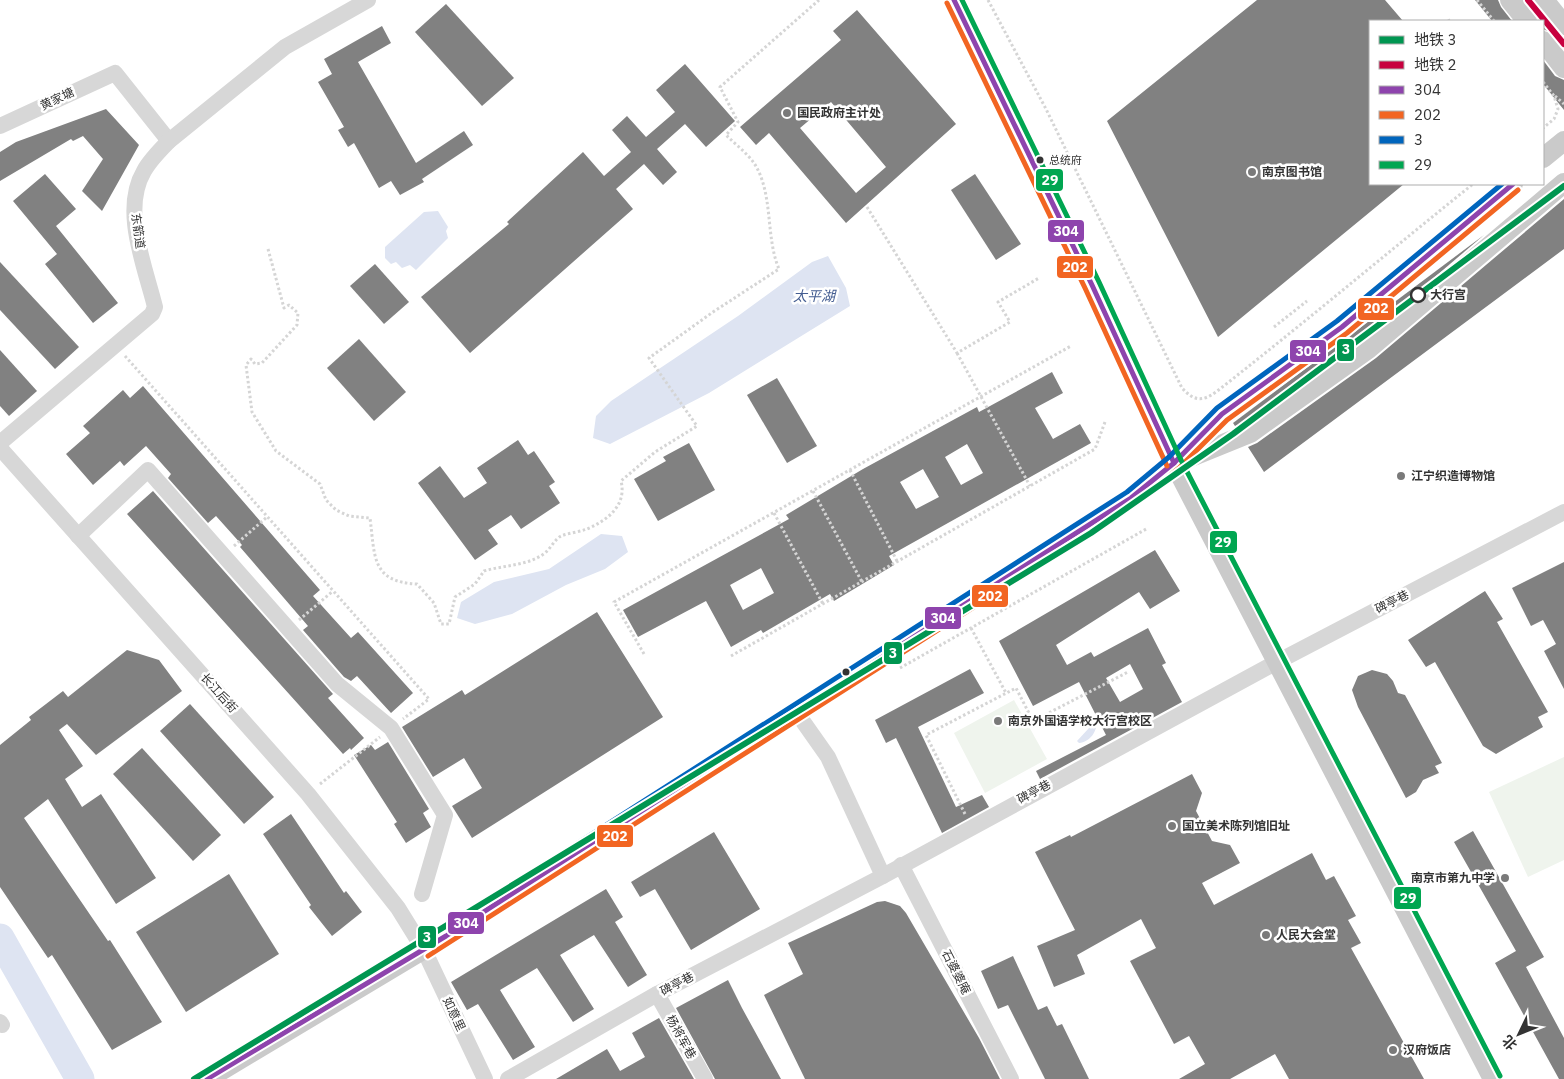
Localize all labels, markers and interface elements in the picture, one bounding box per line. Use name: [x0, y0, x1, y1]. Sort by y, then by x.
legend: [1369, 20, 1544, 185]
text: 地铁 3: [1414, 30, 1457, 49]
text: 地铁 2: [1414, 55, 1457, 74]
text: 304: [1414, 80, 1441, 99]
street label: 黄家塘: [37, 84, 76, 113]
place label: 国民政府主计处: [797, 105, 881, 120]
text: 202: [1414, 105, 1441, 124]
marker: 国民政府主计处: [781, 107, 793, 119]
text: 3: [1414, 130, 1423, 149]
place label: 总统府: [1049, 153, 1082, 167]
marker: 总统府: [1035, 155, 1045, 165]
text: 29: [1414, 155, 1432, 174]
place label: 南京图书馆: [1262, 164, 1322, 179]
marker: 南京图书馆: [1246, 166, 1258, 178]
line badge: 29: [1035, 168, 1064, 192]
text: 29: [1042, 171, 1058, 189]
street label: 东箭道: [129, 212, 148, 250]
line badge: 304: [1047, 219, 1085, 243]
text: 304: [1053, 222, 1079, 240]
line badge: 202: [1056, 255, 1094, 279]
text: 202: [1062, 258, 1088, 276]
water label: 太平湖: [793, 287, 837, 305]
marker: 大行宫: [1410, 287, 1426, 303]
place label: 大行宫: [1430, 287, 1466, 302]
line badge: 202: [1357, 297, 1395, 321]
text: 202: [1363, 299, 1389, 317]
line badge: 3: [1336, 338, 1355, 362]
line badge: 304: [1289, 339, 1327, 363]
text: 3: [1342, 340, 1350, 358]
text: 304: [1295, 342, 1321, 360]
place label: 江宁织造博物馆: [1411, 468, 1495, 483]
marker: 江宁织造博物馆: [1395, 470, 1407, 482]
line badge: 29: [1209, 530, 1238, 554]
text: 29: [1215, 533, 1231, 551]
line badge: 202: [971, 584, 1009, 608]
text: 202: [977, 587, 1003, 605]
street label: 碑亭巷: [1372, 587, 1411, 616]
line badge: 304: [924, 606, 962, 630]
text: 304: [930, 609, 956, 627]
line badge: 3: [883, 641, 903, 665]
text: 3: [889, 644, 897, 662]
unlabelled marker: [841, 667, 851, 677]
street label: 长江后街: [198, 670, 241, 716]
place label: 南京外国语学校大行宫校区: [1008, 713, 1152, 728]
marker: 南京外国语学校大行宫校区: [992, 715, 1004, 727]
street label: 碑亭巷: [1014, 776, 1053, 807]
place label: 国立美术陈列馆旧址: [1182, 818, 1290, 833]
marker: 国立美术陈列馆旧址: [1166, 820, 1178, 832]
line badge: 202: [596, 824, 634, 848]
text: 202: [602, 827, 628, 845]
place label: 南京市第九中学: [1411, 870, 1495, 885]
marker: 南京市第九中学: [1499, 872, 1511, 884]
line badge: 29: [1393, 886, 1422, 910]
text: 29: [1400, 889, 1416, 907]
line badge: 304: [447, 911, 485, 935]
text: 304: [453, 914, 479, 932]
line badge: 3: [417, 925, 437, 949]
place label: 人民大会堂: [1276, 927, 1336, 942]
text: 3: [423, 928, 431, 946]
marker: 人民大会堂: [1260, 929, 1272, 941]
street label: 石婆婆庵: [939, 947, 974, 997]
street label: 碑亭巷: [657, 968, 696, 999]
street label: 如意里: [440, 994, 469, 1033]
north arrow: [1494, 1009, 1544, 1059]
street label: 杨将军巷: [663, 1012, 700, 1061]
text: 北: [1498, 1032, 1521, 1054]
place label: 汉府饭店: [1403, 1042, 1451, 1057]
marker: 汉府饭店: [1387, 1044, 1399, 1056]

